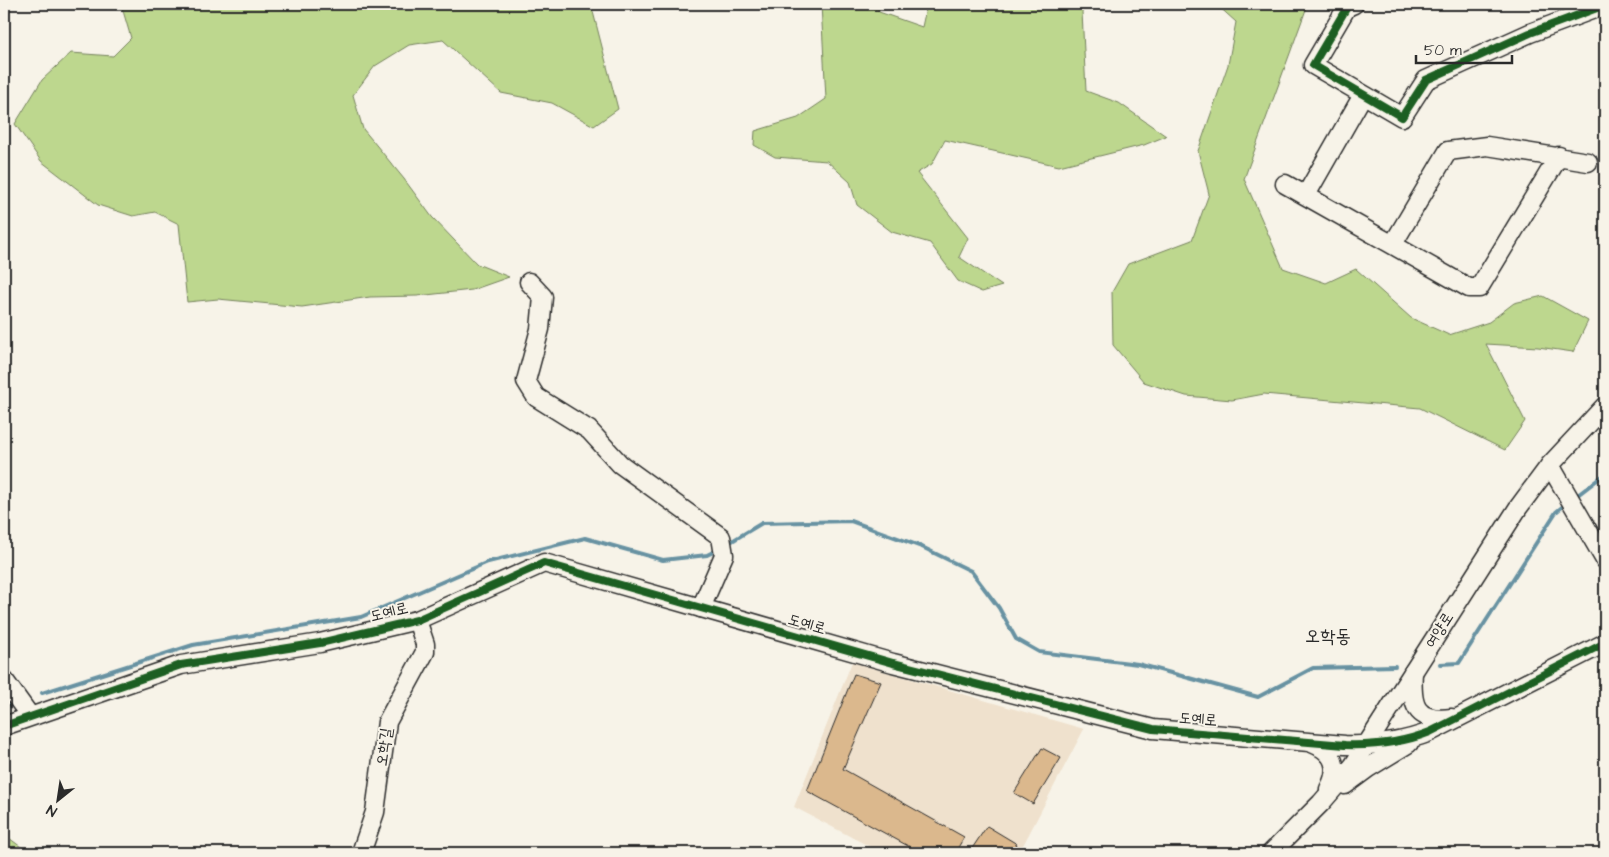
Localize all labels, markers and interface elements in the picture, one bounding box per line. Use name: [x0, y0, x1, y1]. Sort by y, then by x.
scale bar: [1416, 32, 1513, 64]
text: 50 m: [1424, 40, 1462, 61]
street label: 도예로: [368, 597, 410, 627]
street label: 도예로: [785, 608, 829, 640]
street label: 여양로: [1419, 608, 1459, 652]
district label: 오학동: [1305, 623, 1351, 650]
street label: 도예로: [1178, 707, 1218, 731]
street label: 오학길: [370, 726, 398, 768]
north arrow: [32, 774, 82, 824]
text: N: [43, 799, 61, 821]

